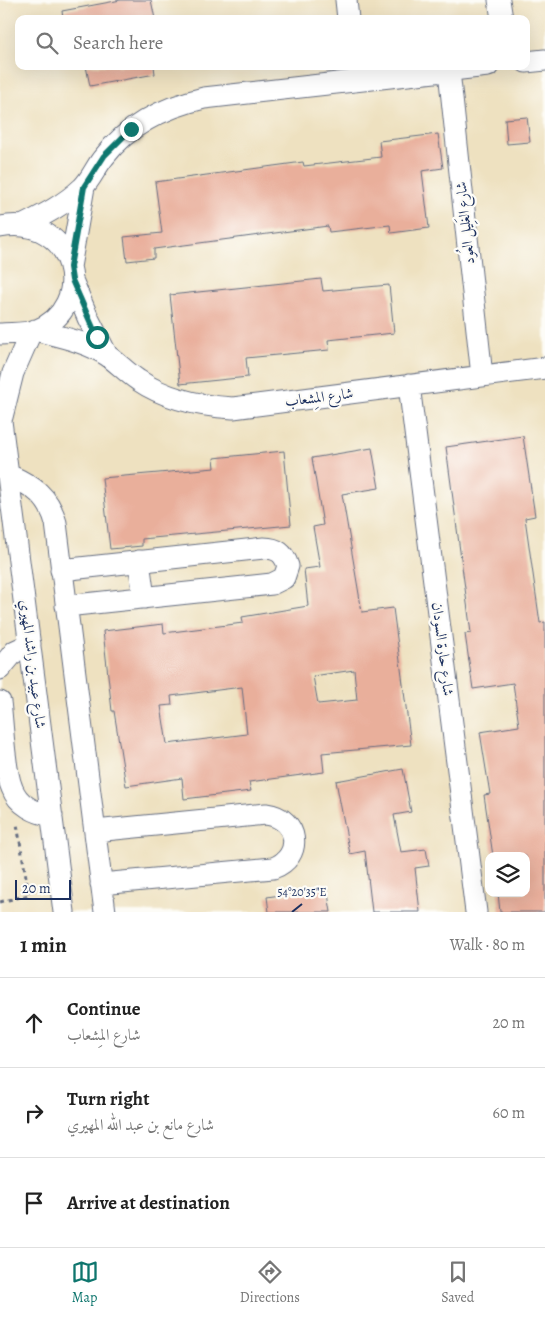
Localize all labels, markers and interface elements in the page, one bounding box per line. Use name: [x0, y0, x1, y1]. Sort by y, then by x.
search box: [15, 15, 530, 70]
icon: search: [33, 29, 61, 57]
text: Search here: [73, 30, 163, 56]
route end: [120, 118, 143, 141]
street label: شارع الغَلِيل العُود: [448, 180, 482, 266]
route start: [86, 326, 109, 349]
street label: شارع المِشعاب: [284, 383, 355, 414]
street label: شارع عبيد بن راشد المهيري: [12, 598, 51, 730]
street label: شارع حارة السودان: [424, 601, 459, 697]
map controls: [485, 852, 530, 897]
button: layers: [485, 852, 530, 897]
scale bar: [15, 877, 71, 900]
text: 20 m: [22, 879, 51, 898]
text: 54°20'35"E: [277, 884, 327, 900]
text: 1 min: [20, 931, 67, 959]
text: Walk · 80 m: [450, 934, 525, 956]
text: Continue: [67, 996, 141, 1022]
icon: ahead: [20, 1009, 48, 1037]
text: 20 m: [492, 1012, 525, 1034]
text: شارع المِشعاب: [67, 1024, 141, 1046]
text: Turn right: [67, 1086, 149, 1112]
icon: right: [20, 1099, 48, 1127]
text: 60 m: [493, 1102, 525, 1124]
text: شارع مانع بن عبد الله المهيري: [67, 1114, 214, 1136]
icon: arrive: [20, 1189, 48, 1217]
text: Arrive at destination: [67, 1190, 230, 1216]
tab: Map: [71, 1258, 99, 1307]
tab: Directions: [240, 1258, 300, 1307]
tab: Saved: [441, 1258, 474, 1307]

